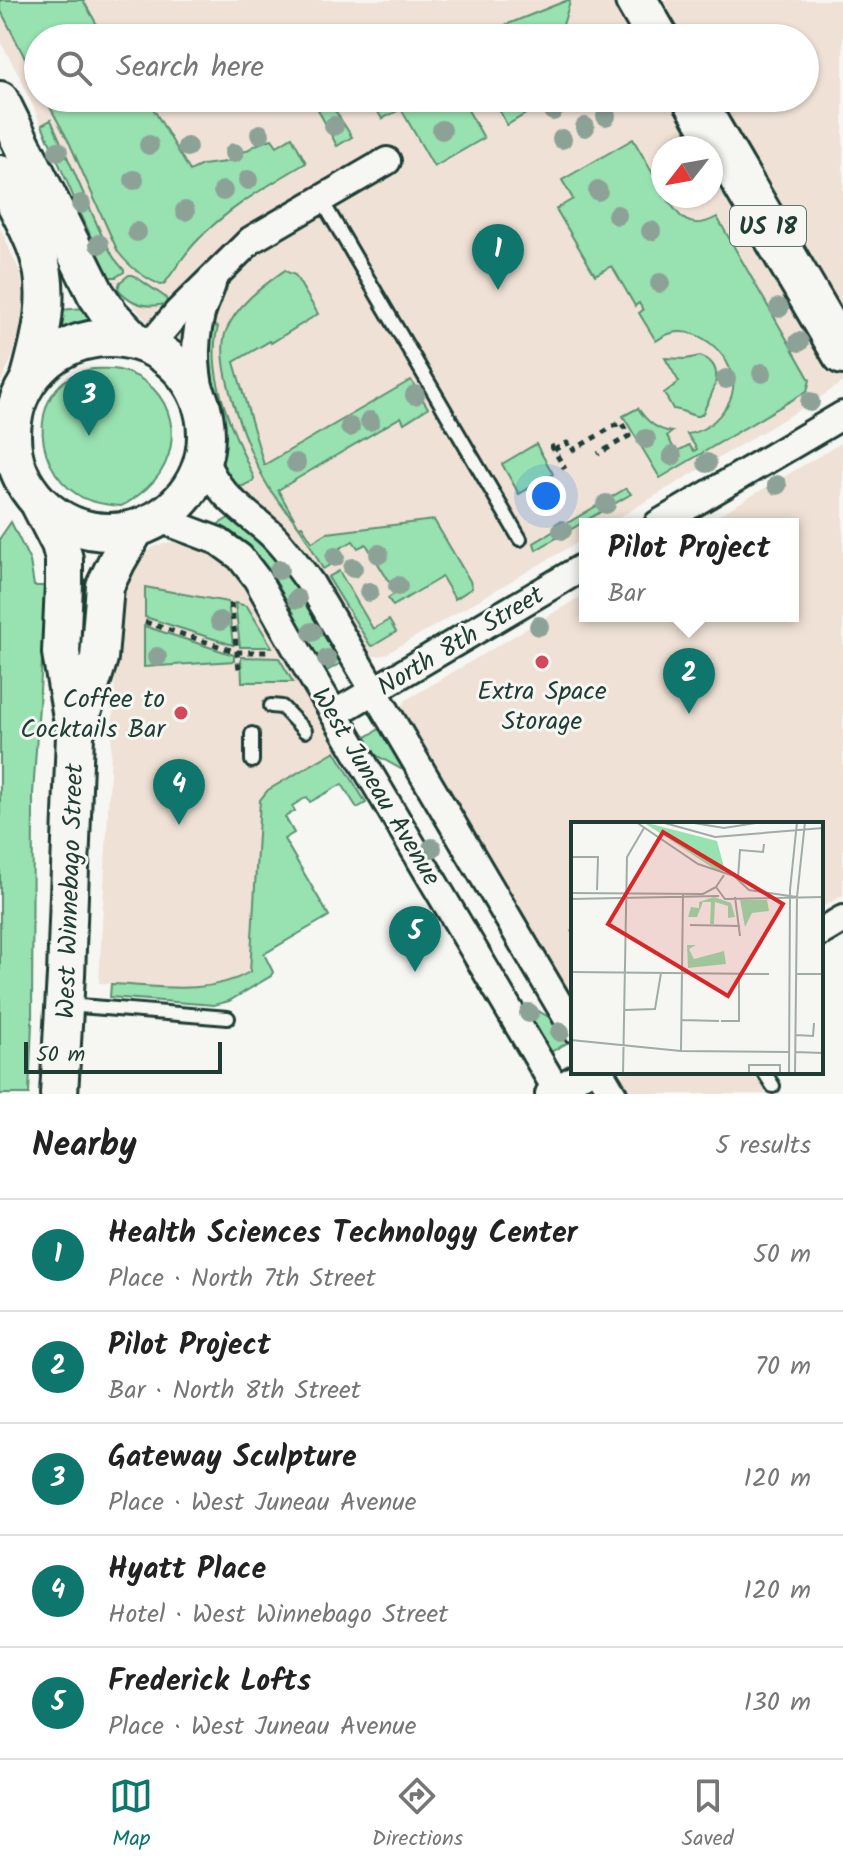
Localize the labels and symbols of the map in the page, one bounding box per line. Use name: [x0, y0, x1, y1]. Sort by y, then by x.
north arrow: [651, 136, 723, 208]
road number: US 18: [730, 206, 806, 246]
pin: 1: [472, 224, 524, 290]
pin: 3: [63, 370, 115, 436]
your location: [526, 476, 566, 516]
street label: North 8th Street: [369, 575, 553, 708]
pin: 2: [663, 648, 715, 714]
marker: Extra Space Storage: [533, 653, 551, 671]
place label: Extra Space Storage: [477, 671, 607, 743]
place label: Coffee to Cocktails Bar: [20, 679, 166, 751]
street label: West Juneau Avenue: [299, 680, 452, 895]
marker: Coffee to Cocktails Bar: [172, 704, 190, 722]
pin: 4: [153, 759, 205, 825]
street label: West Winnebago Street: [46, 762, 96, 1020]
inset map: [571, 822, 823, 1074]
pin: 5: [389, 906, 441, 972]
scale bar: [24, 1038, 222, 1074]

